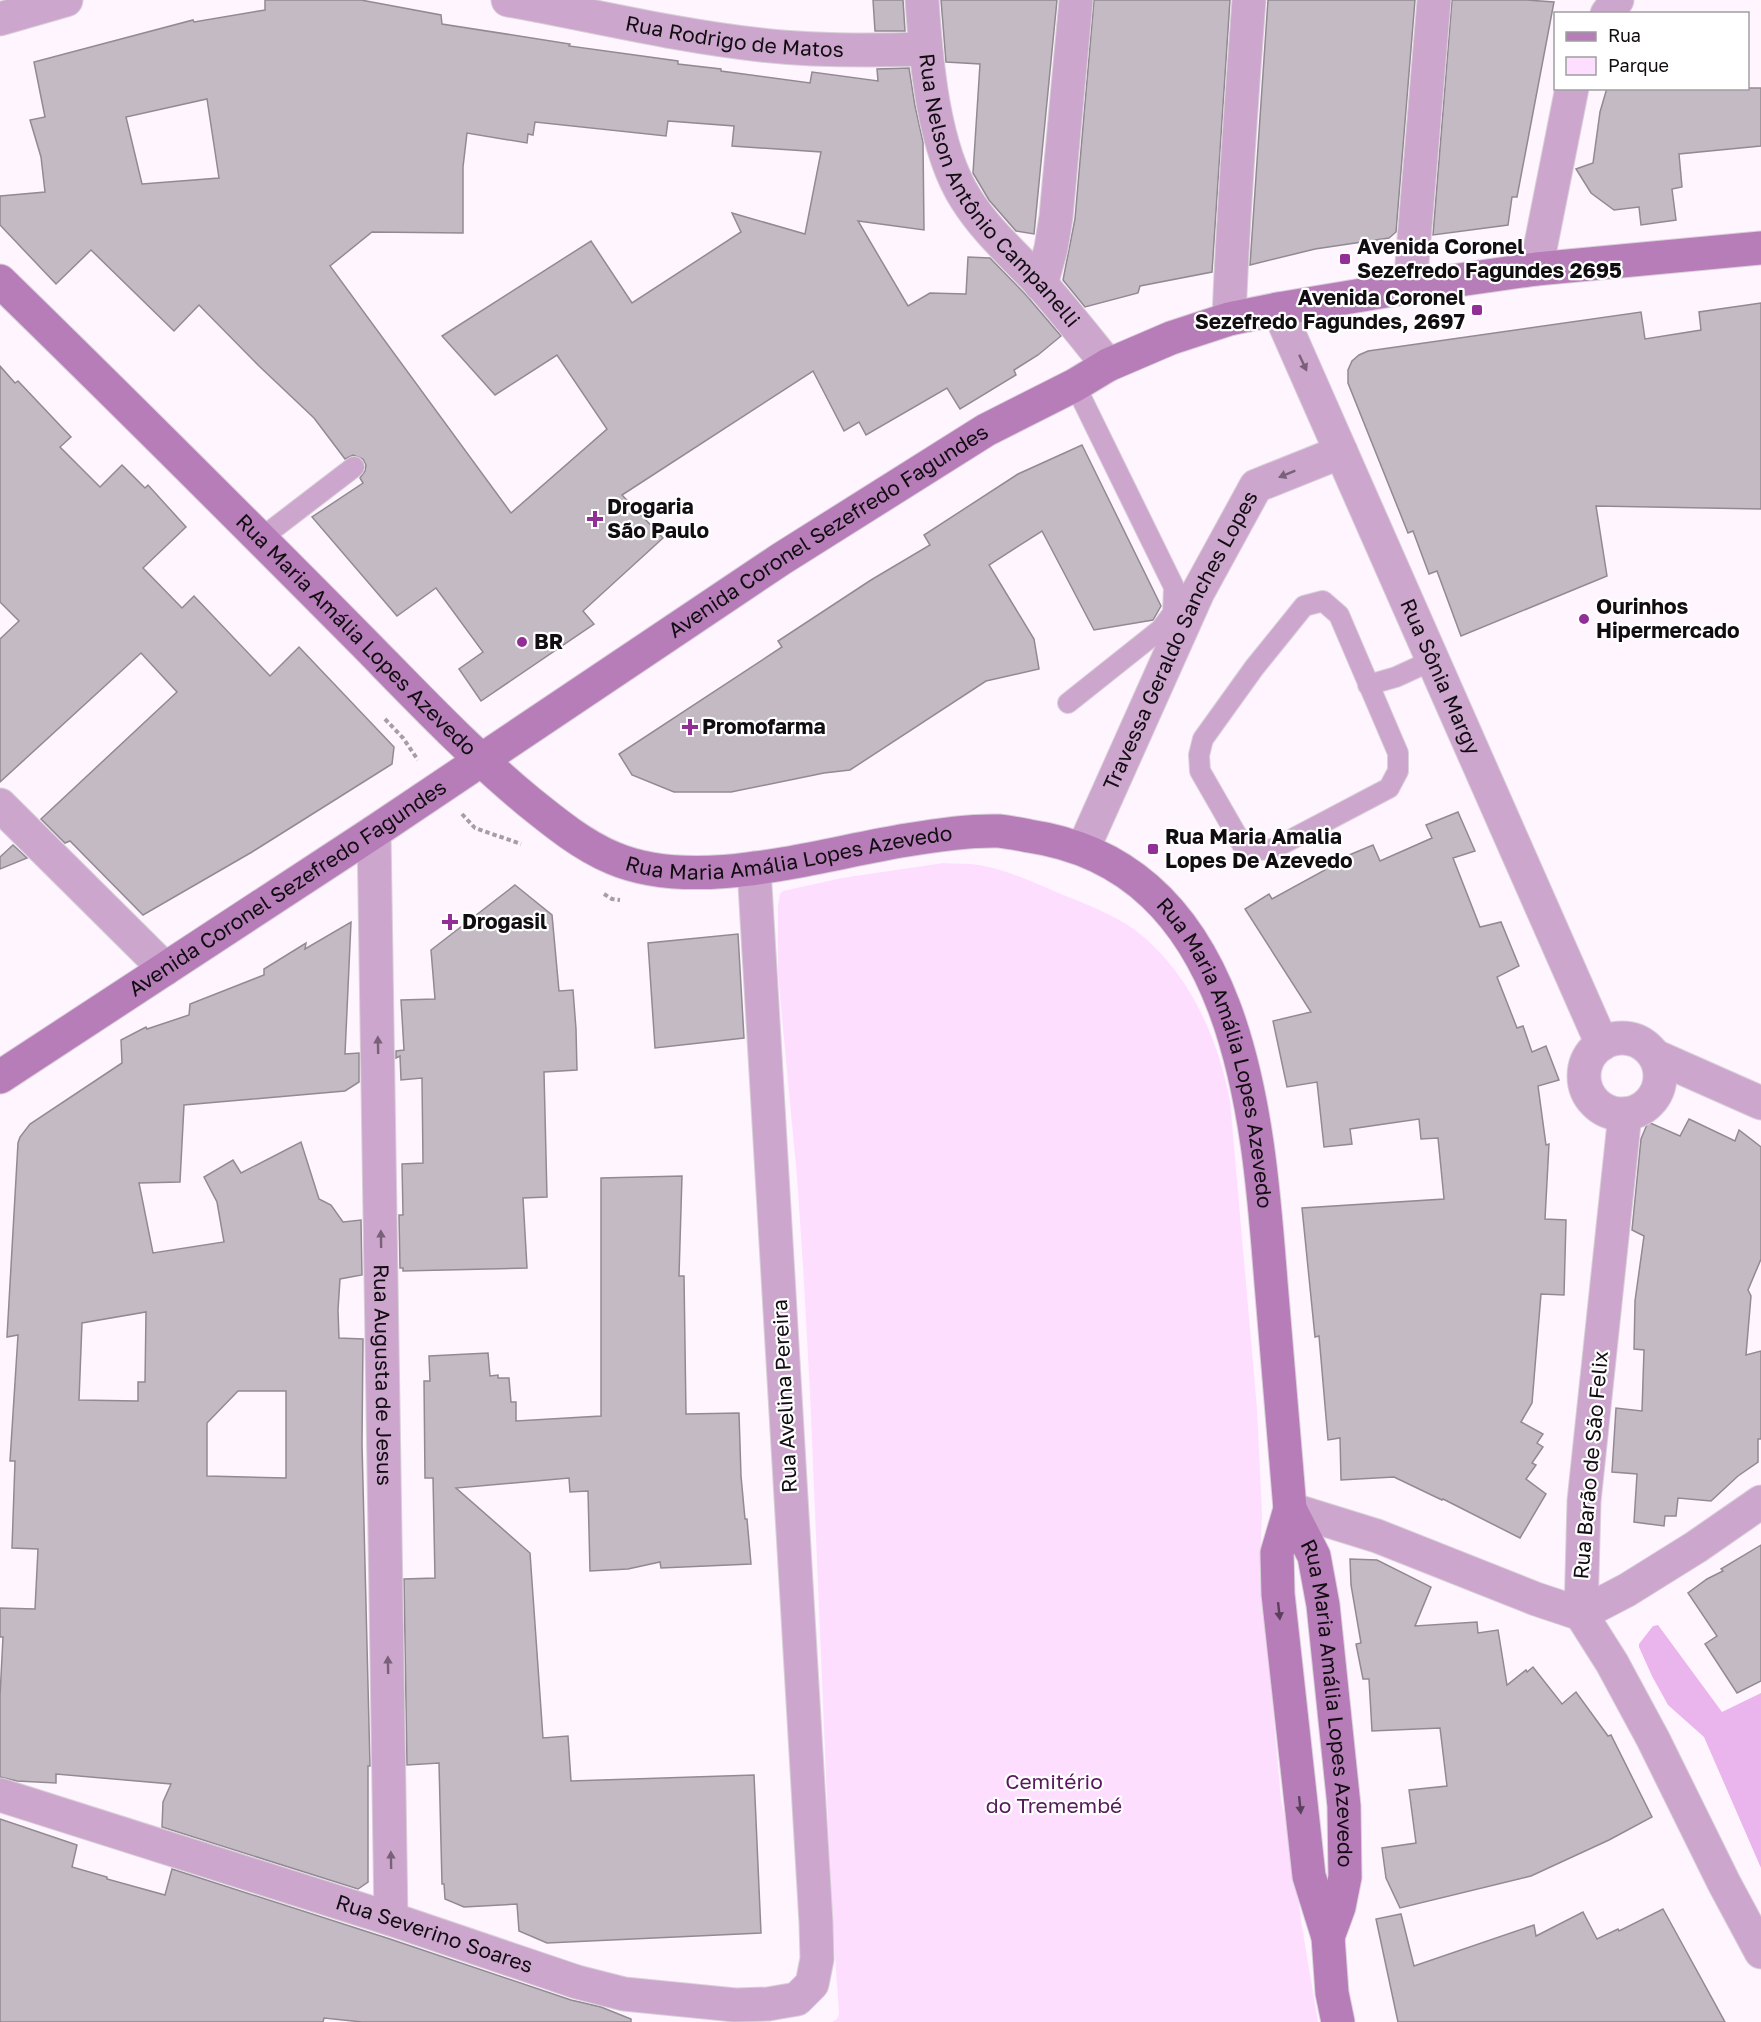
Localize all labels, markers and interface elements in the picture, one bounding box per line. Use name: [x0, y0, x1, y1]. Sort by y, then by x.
street label: Rua Rodrigo de Matos: [623, 9, 844, 62]
legend: [1554, 12, 1749, 90]
text: Rua: [1608, 24, 1641, 46]
street label: Rua Nelson Antônio Campanelli: [914, 52, 1086, 332]
text: Parque: [1608, 54, 1669, 76]
place label: Avenida Coronel Sezefredo Fagundes 2695: [1357, 233, 1622, 283]
marker: Avenida Coronel Sezefredo Fagundes 2695: [1338, 252, 1352, 266]
place label: Avenida Coronel Sezefredo Fagundes, 2697: [1195, 284, 1465, 334]
marker: Avenida Coronel Sezefredo Fagundes, 2697: [1470, 303, 1484, 317]
one-way arrow: [1298, 354, 1307, 371]
street label: Avenida Coronel Sezefredo Fagundes: [663, 418, 993, 643]
one-way arrow: [1278, 470, 1296, 479]
street label: Travessa Geraldo Sanches Lopes: [1097, 486, 1263, 794]
place label: Drogaria São Paulo: [607, 493, 709, 543]
street label: Rua Maria Amália Lopes Azevedo: [231, 508, 482, 761]
marker: Drogaria São Paulo: [588, 512, 602, 526]
place label: Ourinhos Hipermercado: [1596, 593, 1740, 643]
street label: Rua Sônia Margy: [1395, 594, 1487, 759]
marker: Ourinhos Hipermercado: [1577, 612, 1591, 626]
place label: BR: [534, 628, 563, 654]
marker: BR: [515, 635, 529, 649]
place label: Promofarma: [702, 713, 826, 739]
marker: Promofarma: [683, 720, 697, 734]
street label: Avenida Coronel Sezefredo Fagundes: [123, 773, 451, 1001]
street label: Rua Maria Amália Lopes Azevedo: [623, 819, 954, 885]
place label: Rua Maria Amalia Lopes De Azevedo: [1165, 823, 1353, 873]
marker: Rua Maria Amalia Lopes De Azevedo: [1146, 842, 1160, 856]
street label: Rua Maria Amália Lopes Azevedo: [1151, 892, 1279, 1210]
place label: Drogasil: [462, 908, 547, 934]
marker: Drogasil: [443, 915, 457, 929]
one-way arrow: [373, 1035, 383, 1054]
one-way arrow: [376, 1230, 386, 1249]
street label: Rua Augusta de Jesus: [369, 1264, 398, 1486]
street label: Rua Avelina Pereira: [766, 1299, 802, 1493]
street label: Rua Barão de São Felix: [1567, 1349, 1613, 1580]
street label: Rua Maria Amália Lopes Azevedo: [1296, 1535, 1359, 1868]
one-way arrow: [1274, 1602, 1284, 1621]
one-way arrow: [383, 1656, 392, 1675]
park label: Cemitério do Tremembé: [986, 1768, 1122, 1818]
one-way arrow: [1295, 1796, 1305, 1815]
one-way arrow: [386, 1851, 395, 1870]
street label: Rua Severino Soares: [333, 1888, 537, 1978]

